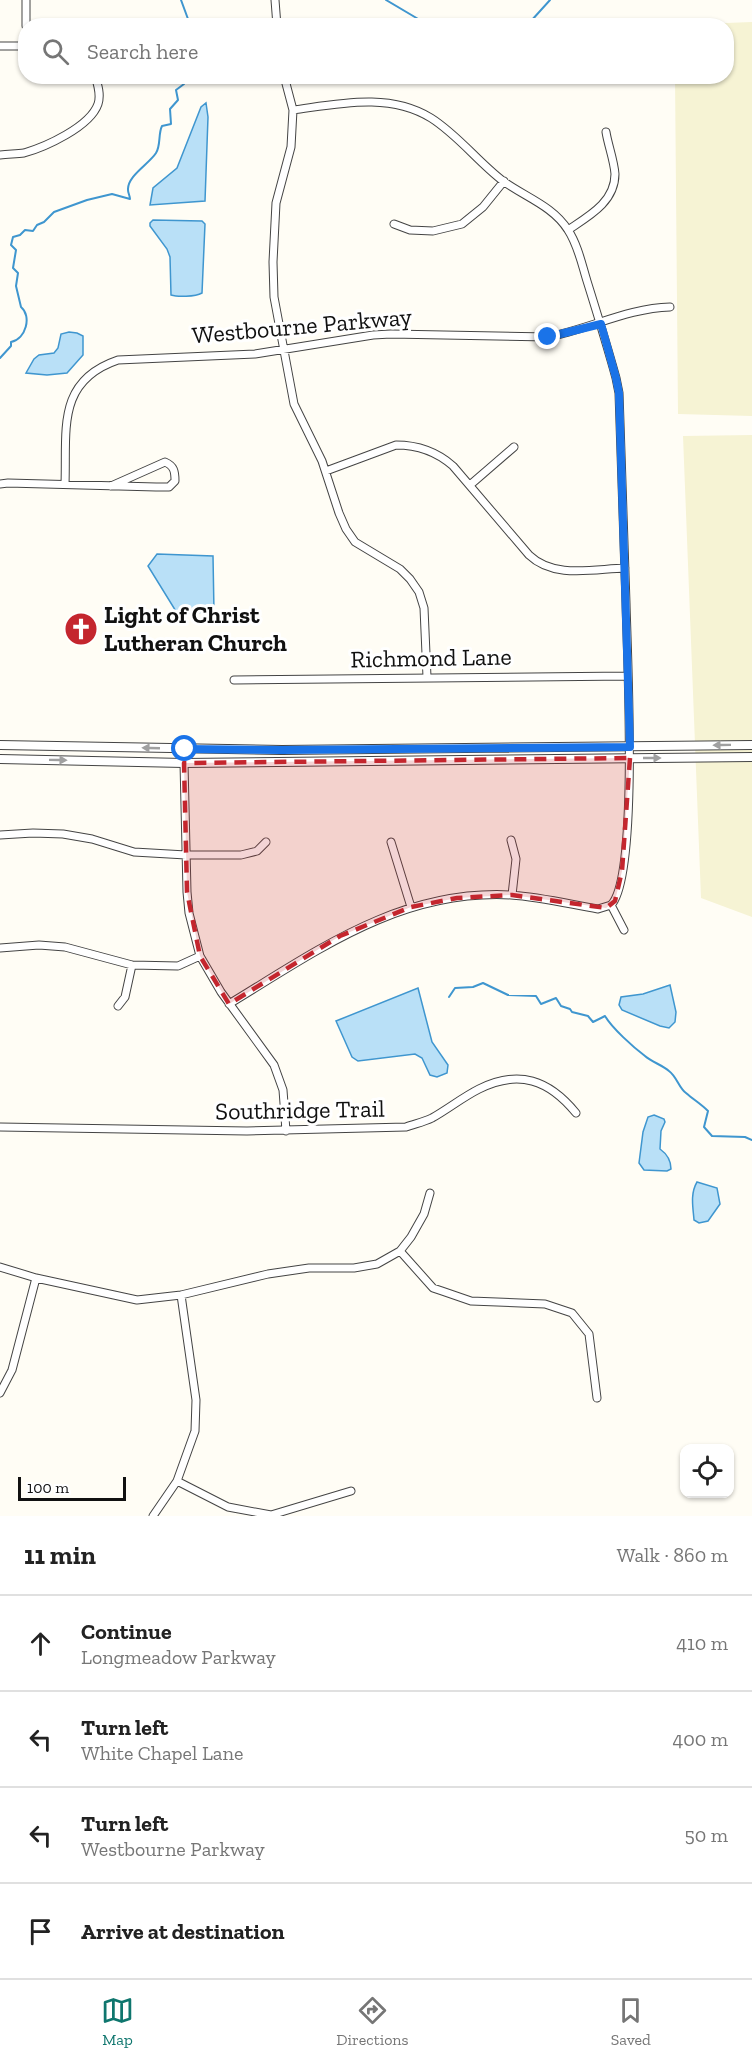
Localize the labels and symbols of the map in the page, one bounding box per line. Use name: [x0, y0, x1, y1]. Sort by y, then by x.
street label: Westbourne Parkway: [191, 301, 414, 350]
route end: [534, 323, 560, 349]
place label: Light of Christ Lutheran Church: [104, 600, 287, 657]
church icon: Light of Christ Lutheran Church: [63, 611, 99, 647]
street label: Richmond Lane: [350, 642, 512, 673]
route start: [171, 735, 197, 761]
one-way arrow: [713, 740, 732, 750]
one-way arrow: [142, 744, 161, 753]
one-way arrow: [643, 753, 662, 763]
one-way arrow: [49, 755, 68, 765]
street label: Southridge Trail: [215, 1094, 385, 1125]
scale bar: [18, 1474, 126, 1502]

